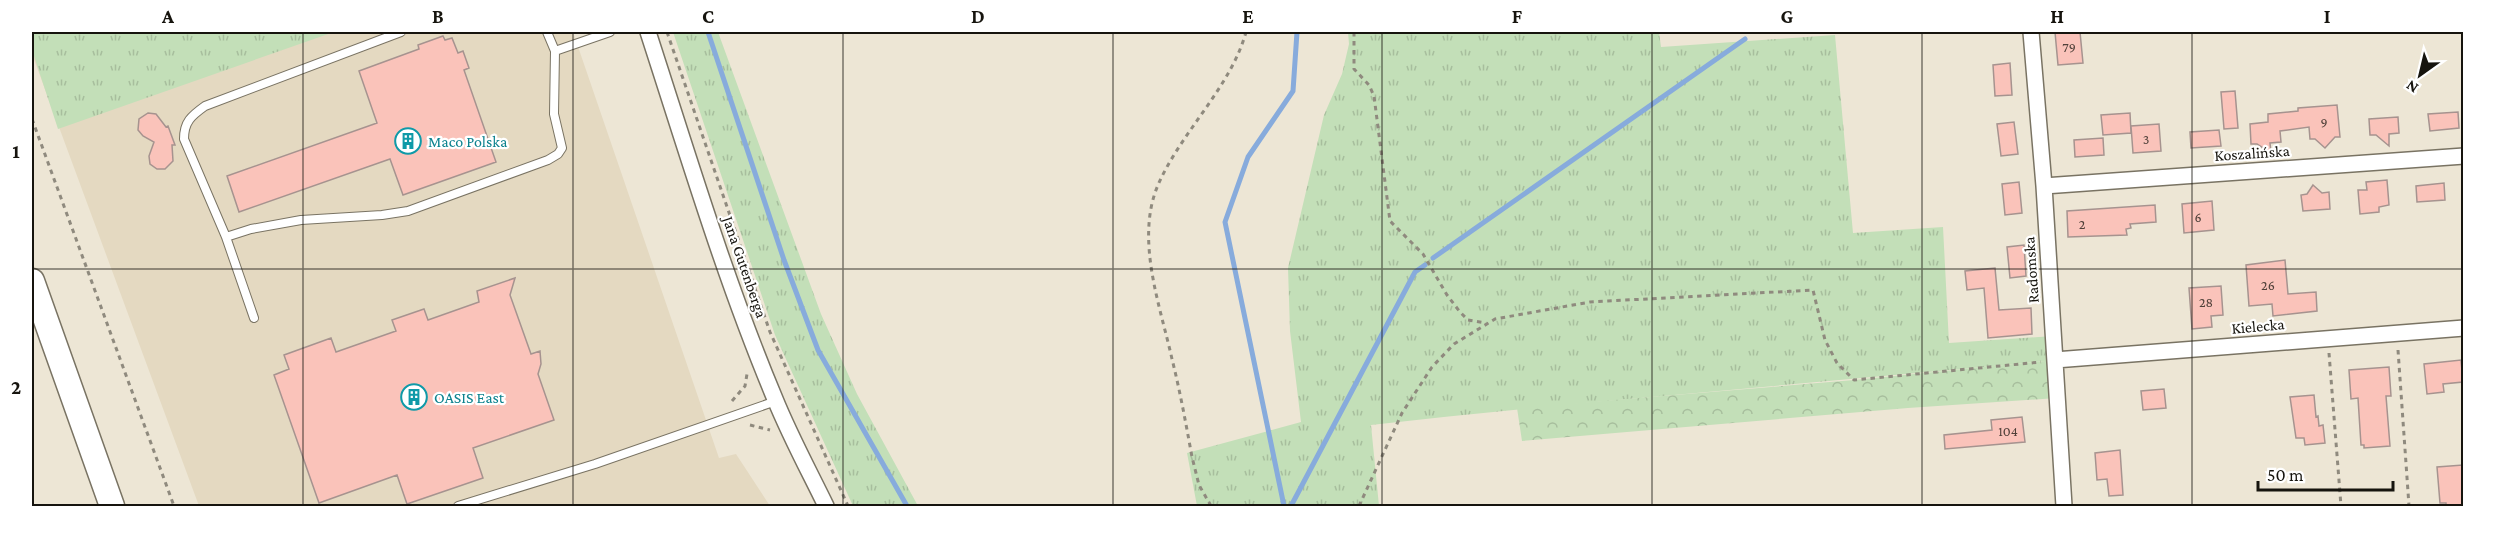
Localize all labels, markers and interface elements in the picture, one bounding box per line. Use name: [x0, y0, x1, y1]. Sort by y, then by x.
text: A: [161, 5, 175, 27]
text: B: [432, 5, 444, 27]
text: C: [702, 5, 714, 27]
text: D: [971, 5, 985, 27]
text: E: [1242, 5, 1254, 27]
text: F: [1512, 5, 1523, 27]
text: G: [1781, 5, 1794, 27]
text: H: [2050, 5, 2064, 27]
text: I: [2324, 5, 2331, 27]
house number: 79: [2062, 39, 2076, 55]
north arrow: [2390, 45, 2450, 105]
text: N: [2403, 77, 2421, 97]
house number: 9: [2320, 114, 2328, 130]
building icon: Maco Polska: [393, 126, 423, 156]
house number: 3: [2143, 131, 2149, 147]
place label: Maco Polska: [428, 133, 508, 150]
text: 1: [12, 140, 20, 162]
street label: Koszalińska: [2214, 142, 2291, 164]
house number: 6: [2194, 209, 2202, 225]
street label: Jana Gutenberga: [718, 212, 771, 321]
house number: 2: [2079, 216, 2086, 232]
street label: Radomska: [2020, 236, 2042, 304]
house number: 26: [2261, 277, 2275, 293]
house number: 28: [2199, 294, 2213, 310]
street label: Kielecka: [2231, 315, 2286, 337]
text: 2: [11, 376, 21, 398]
building icon: OASIS East: [399, 382, 429, 412]
place label: OASIS East: [434, 389, 505, 406]
house number: 104: [1998, 423, 2018, 439]
scale bar: [2258, 454, 2393, 492]
text: 50 m: [2267, 465, 2304, 485]

